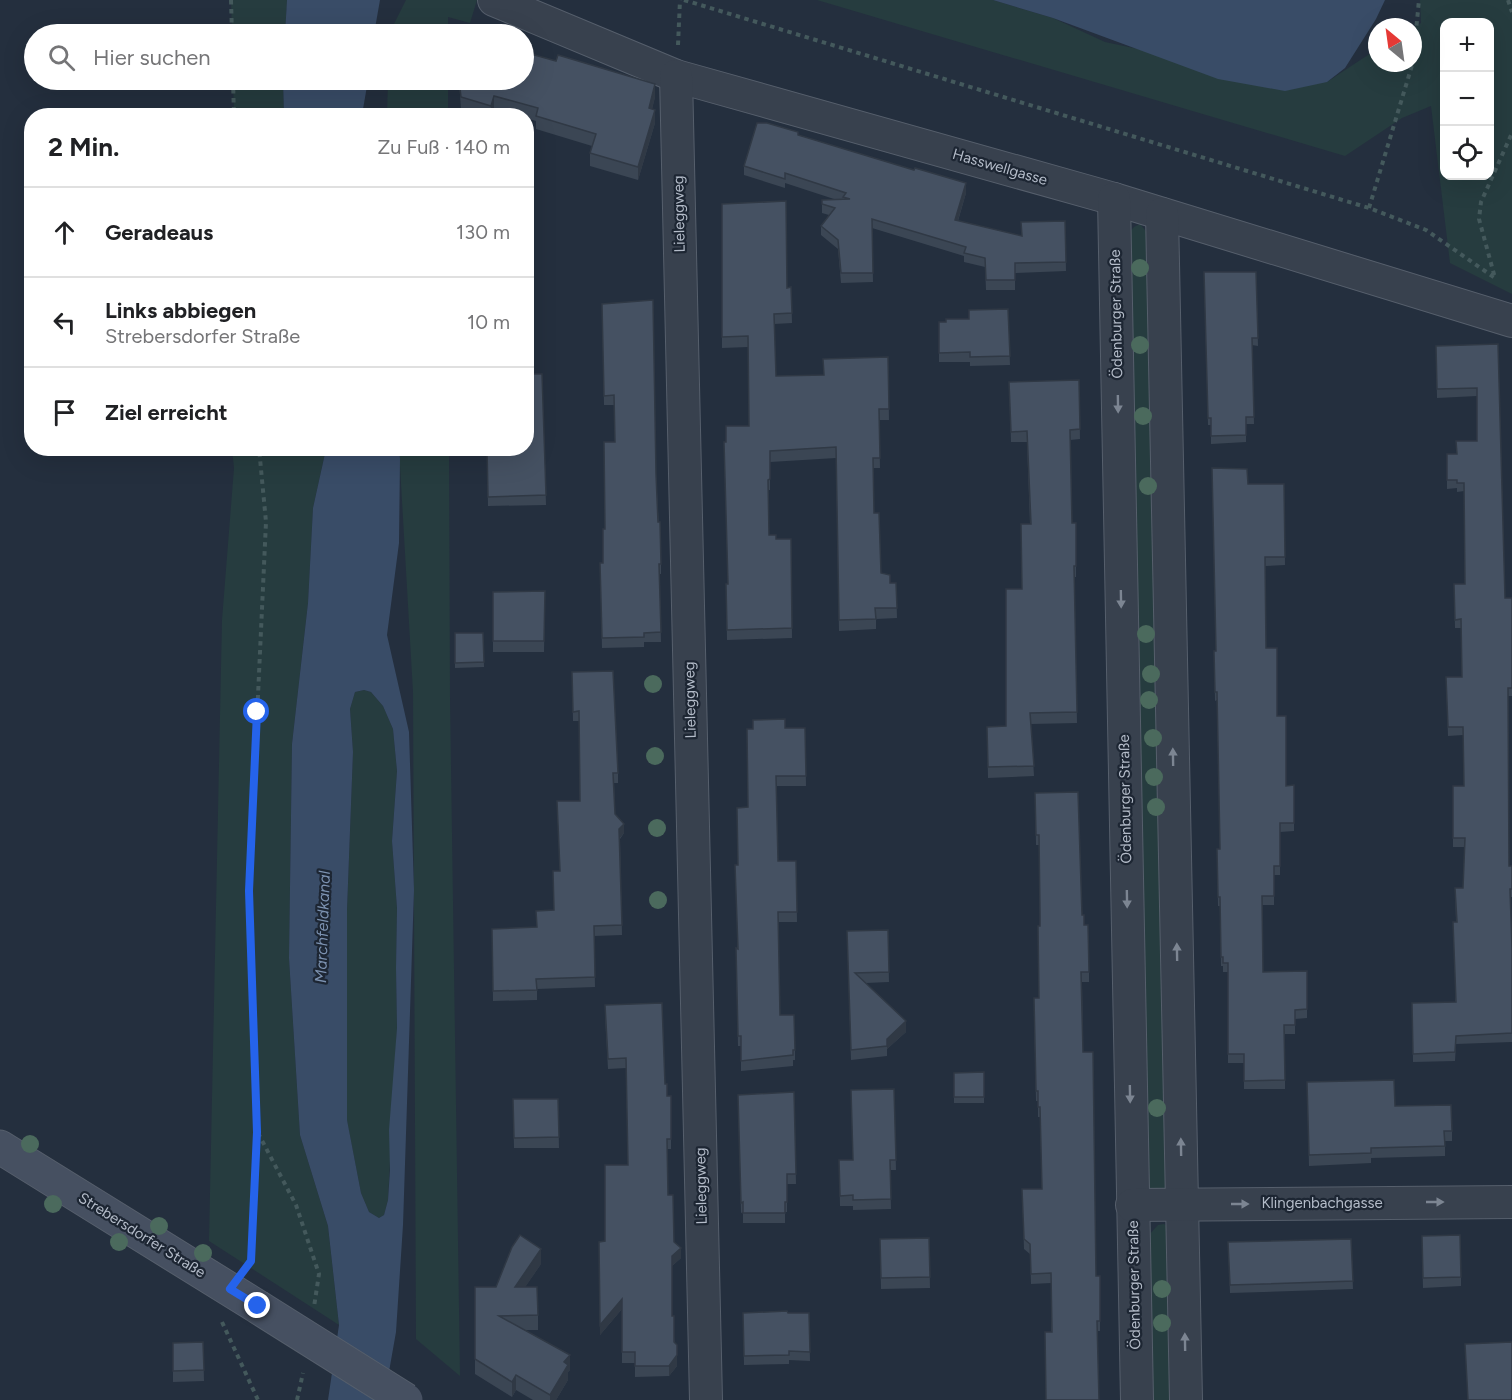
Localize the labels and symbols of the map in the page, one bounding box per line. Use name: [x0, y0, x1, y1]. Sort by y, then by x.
north arrow: [1368, 18, 1422, 72]
street label: Hasswellgasse: [950, 145, 1050, 189]
street label: Lieleggweg: [669, 175, 689, 253]
street label: Ödenburger Straße: [1106, 249, 1126, 379]
one-way arrow: [1113, 395, 1122, 414]
one-way arrow: [1116, 590, 1126, 609]
street label: Lieleggweg: [680, 661, 700, 739]
route start: [243, 698, 269, 724]
street label: Ödenburger Straße: [1115, 734, 1135, 864]
one-way arrow: [1168, 747, 1178, 766]
water label: Marchfeldkanal: [311, 870, 334, 984]
one-way arrow: [1122, 890, 1131, 909]
one-way arrow: [1172, 942, 1182, 961]
one-way arrow: [1125, 1085, 1135, 1104]
one-way arrow: [1176, 1137, 1186, 1156]
street label: Lieleggweg: [691, 1147, 711, 1225]
street label: Strebersdorfer Straße: [75, 1189, 209, 1281]
street label: Klingenbachgasse: [1261, 1194, 1383, 1212]
one-way arrow: [1426, 1197, 1445, 1207]
one-way arrow: [1231, 1199, 1250, 1209]
street label: Ödenburger Straße: [1124, 1220, 1144, 1350]
route end: [244, 1292, 270, 1318]
one-way arrow: [1180, 1332, 1190, 1351]

